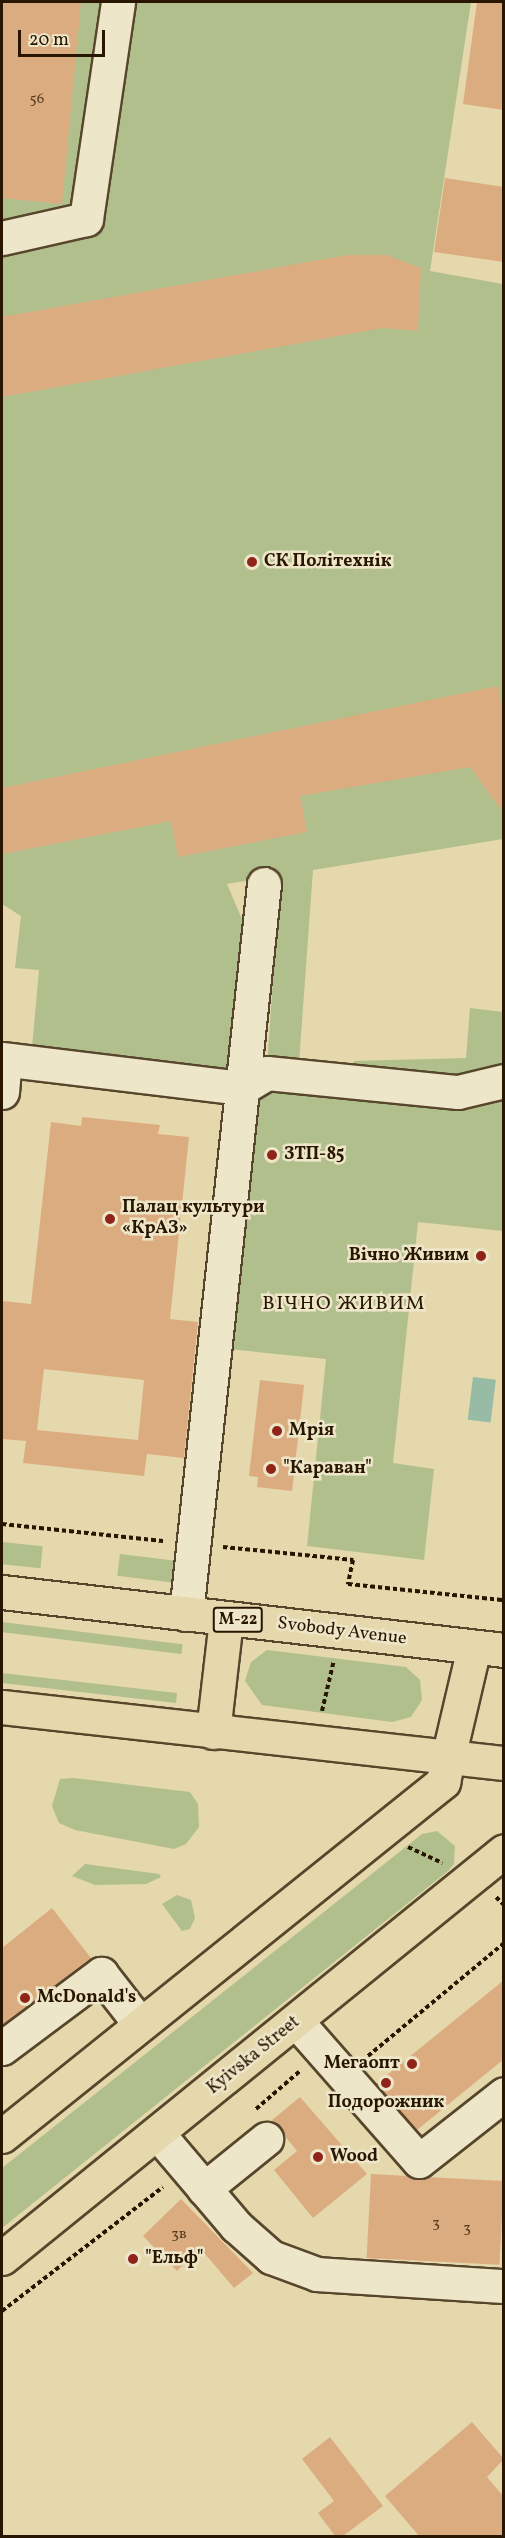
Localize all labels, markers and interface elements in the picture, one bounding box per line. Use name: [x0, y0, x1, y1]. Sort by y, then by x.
scale bar: [21, 18, 108, 56]
text: 20 m: [29, 28, 69, 53]
house number: 56: [30, 91, 44, 109]
place label: СК Політехнік: [264, 551, 392, 573]
marker: СК Політехнік: [245, 555, 259, 569]
place label: ЗТП-85: [284, 1144, 344, 1166]
marker: ЗТП-85: [265, 1148, 279, 1162]
place label: Палац культури «КрАЗ»: [122, 1198, 264, 1240]
marker: Палац культури «КрАЗ»: [103, 1212, 117, 1226]
place label: Вічно Живим: [349, 1245, 469, 1267]
marker: Вічно Живим: [474, 1249, 488, 1263]
district label: ВІЧНО ЖИВИМ: [262, 1292, 426, 1316]
place label: Мрія: [289, 1420, 334, 1442]
marker: Мрія: [270, 1424, 284, 1438]
place label: "Караван": [283, 1458, 372, 1480]
marker: "Караван": [264, 1462, 278, 1476]
road number: М-22: [212, 1607, 264, 1633]
street label: Svobody Avenue: [276, 1613, 408, 1651]
place label: McDonald's: [37, 1987, 136, 2009]
marker: McDonald's: [18, 1991, 32, 2005]
street label: Kyivska Street: [203, 2012, 305, 2100]
place label: Мегаопт: [324, 2053, 400, 2075]
marker: Мегаопт: [405, 2057, 419, 2071]
marker: Подорожник: [379, 2076, 393, 2090]
place label: Подорожник: [328, 2092, 444, 2114]
place label: Wood: [330, 2146, 378, 2168]
marker: Wood: [311, 2150, 325, 2164]
house number: 3: [432, 2215, 440, 2233]
house number: 3: [463, 2220, 471, 2238]
house number: 3в: [171, 2226, 187, 2244]
place label: "Ельф": [145, 2248, 203, 2270]
marker: "Ельф": [126, 2252, 140, 2266]

